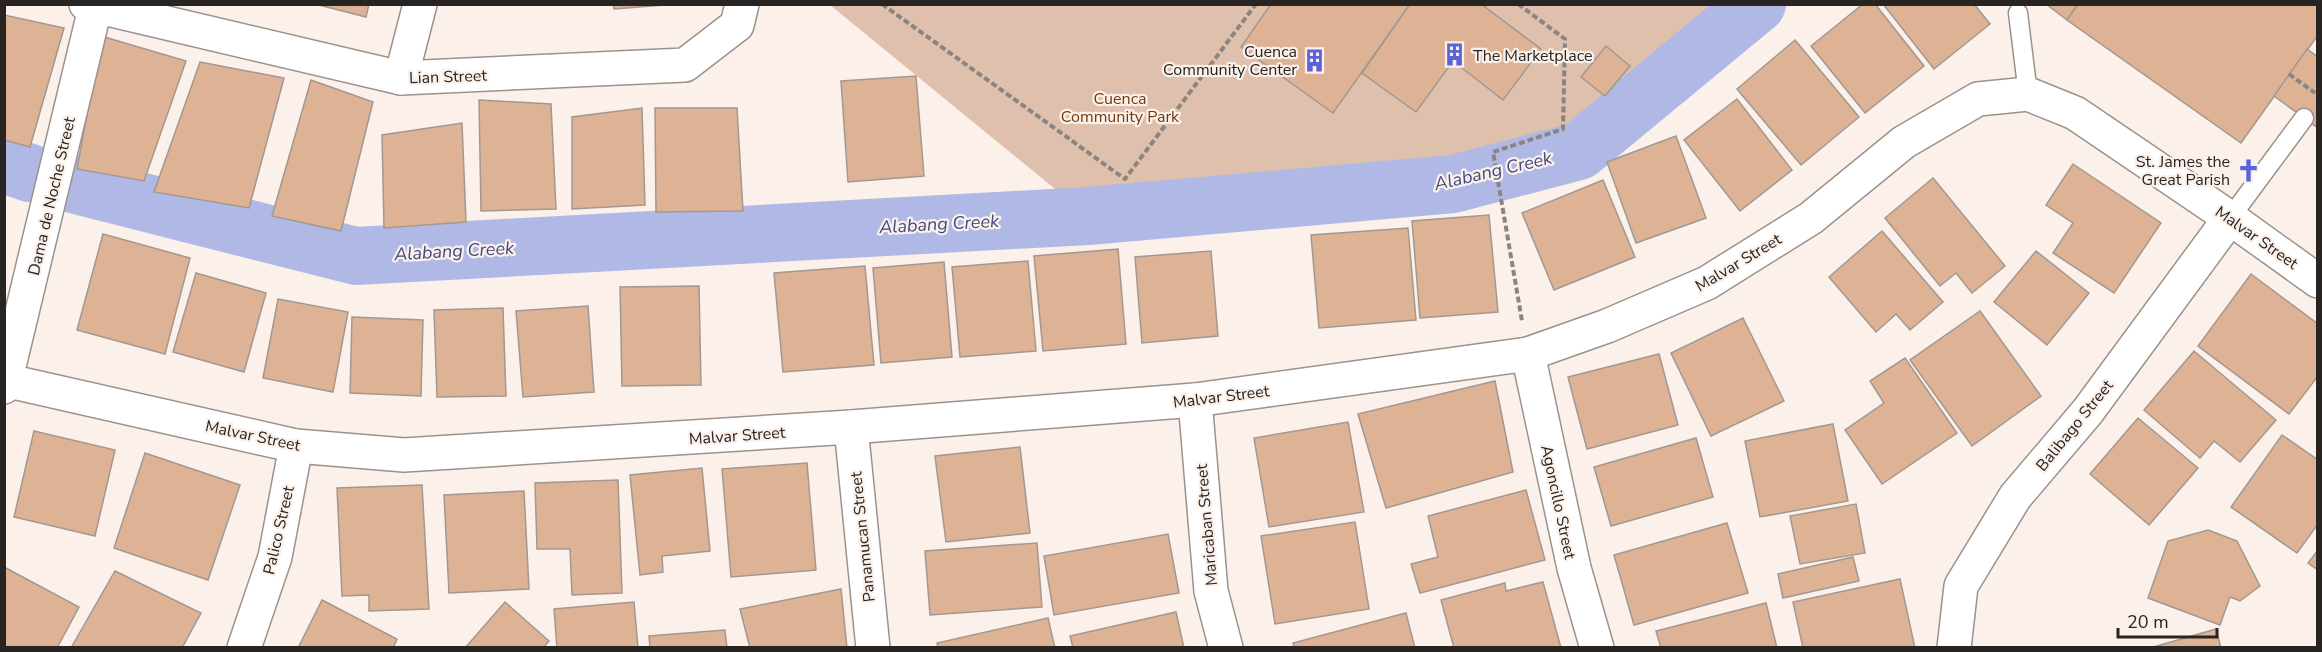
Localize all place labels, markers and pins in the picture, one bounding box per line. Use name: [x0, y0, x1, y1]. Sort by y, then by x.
place label: Cuenca Community Center: [1163, 41, 1297, 81]
building icon: The Marketplace: [1442, 42, 1468, 68]
place label: The Marketplace: [1473, 45, 1592, 67]
building icon: Cuenca Community Center: [1302, 47, 1328, 73]
place label: St. James the Great Parish: [2136, 151, 2230, 191]
church icon: St. James the Great Parish: [2235, 157, 2261, 183]

